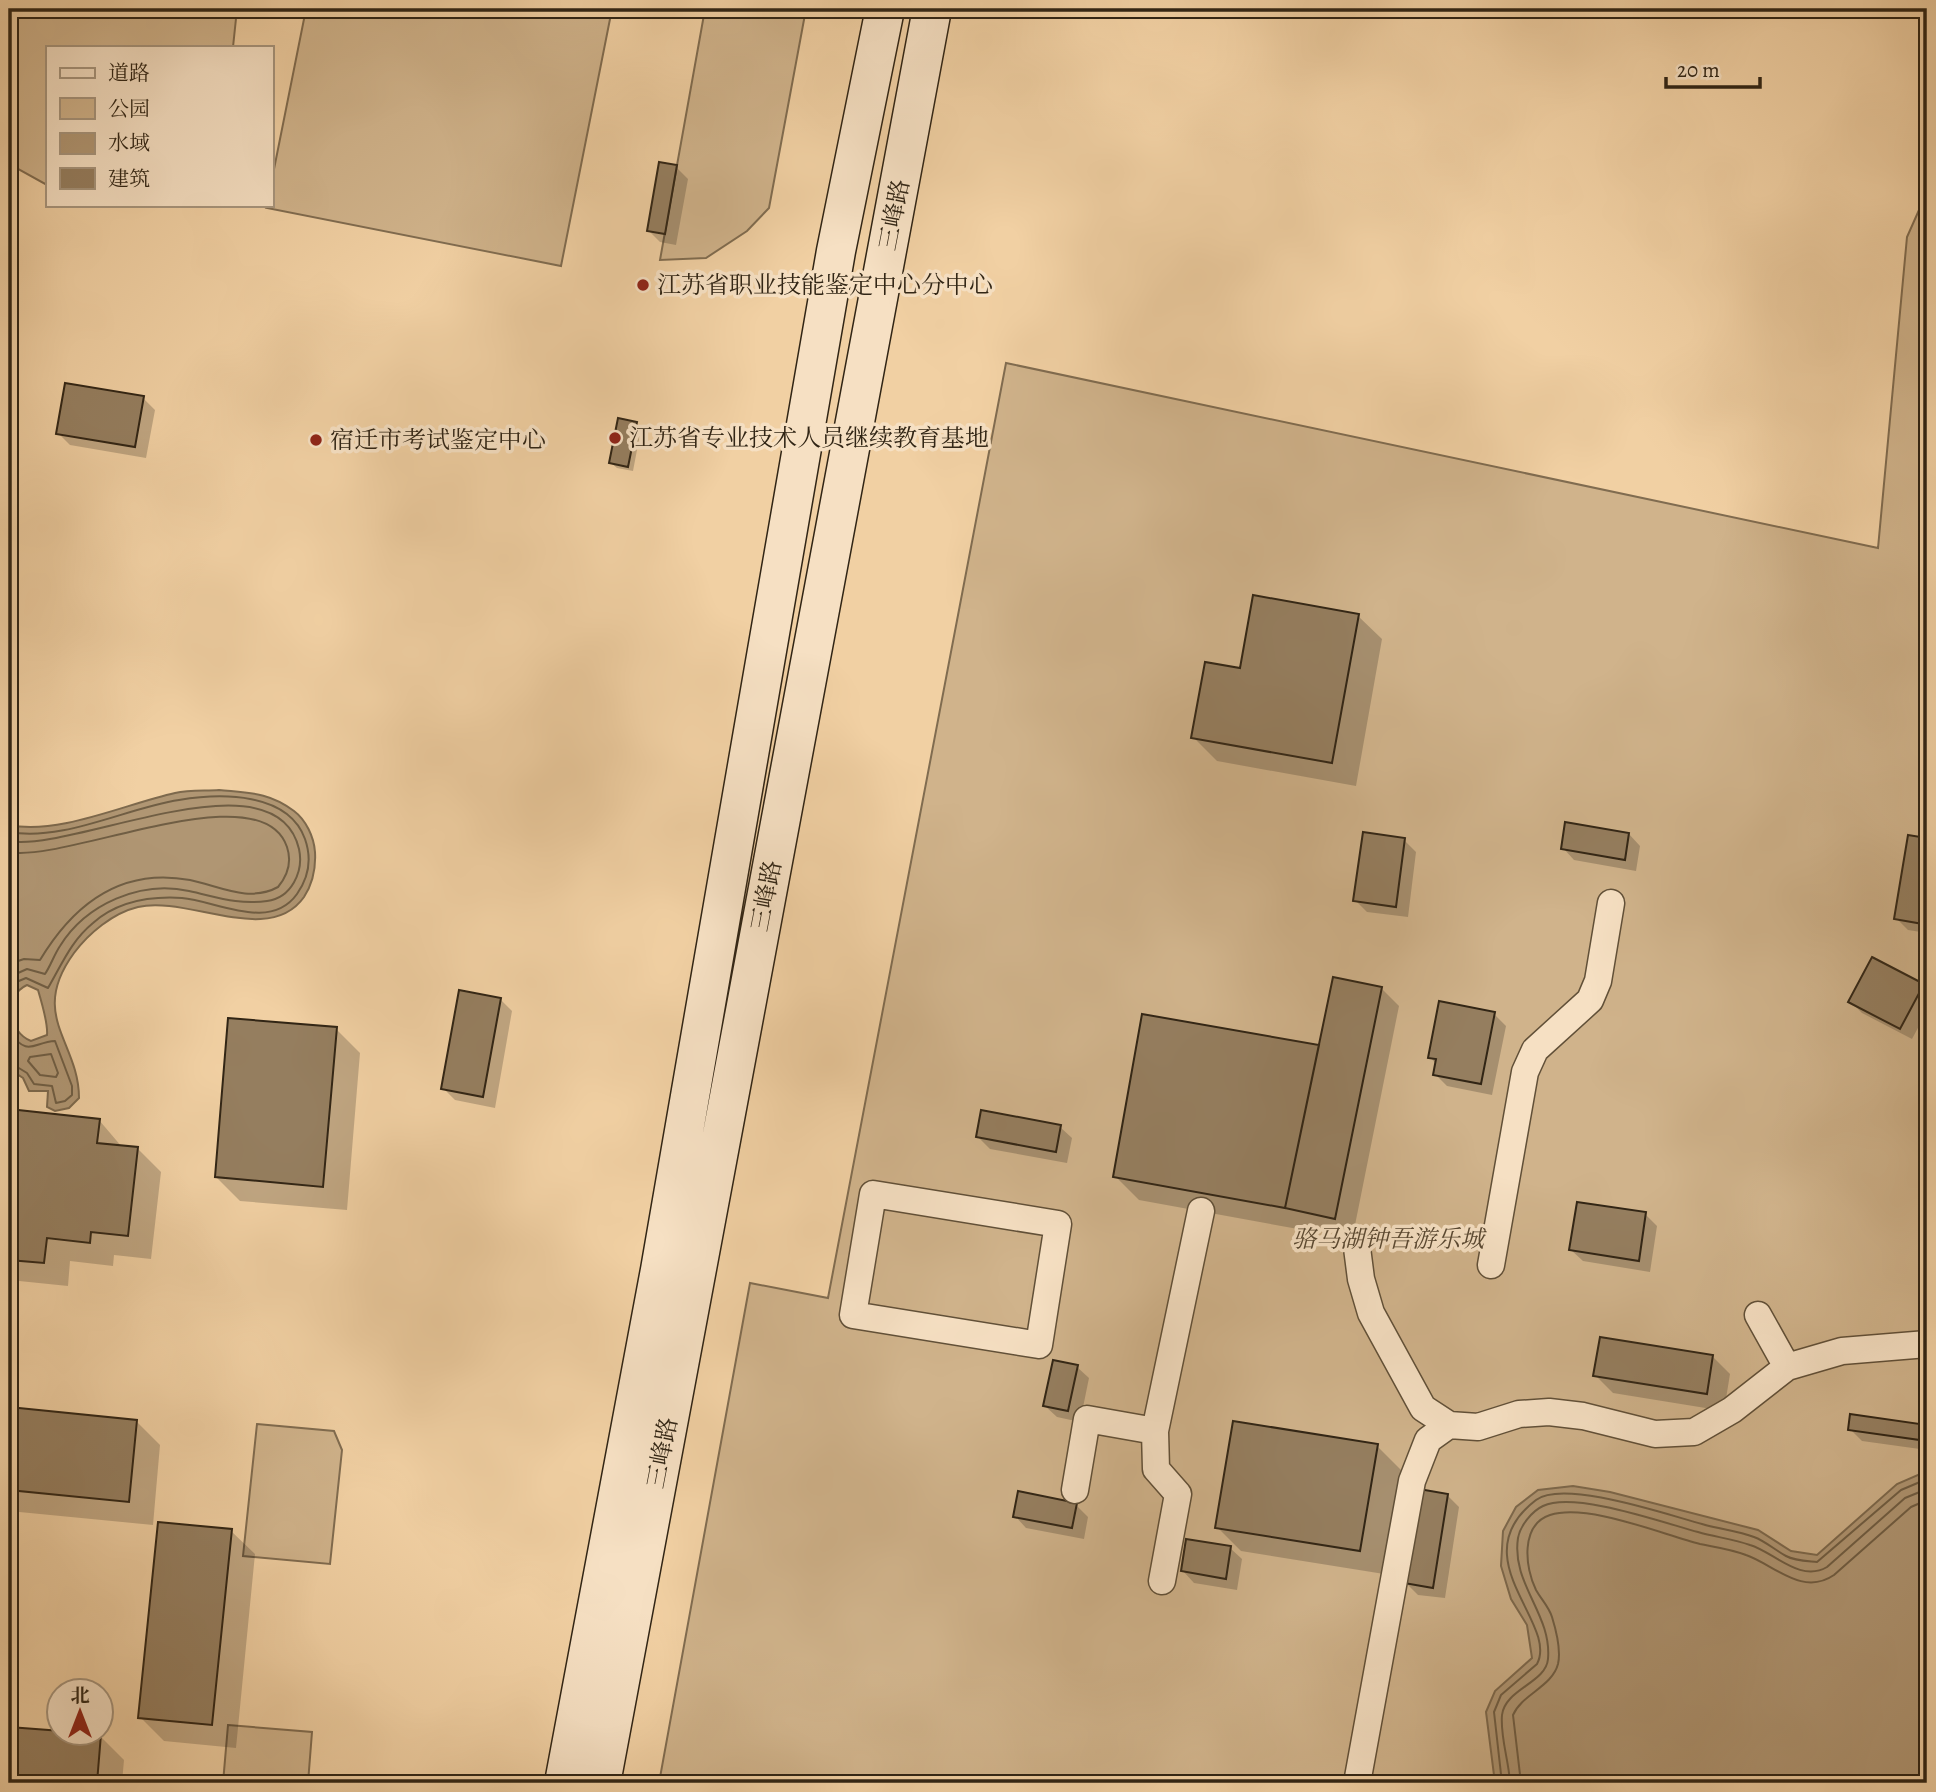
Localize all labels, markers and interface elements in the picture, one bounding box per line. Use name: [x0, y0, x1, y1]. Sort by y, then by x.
legend: [46, 46, 273, 206]
scale bar: [1666, 46, 1761, 90]
text: 20 m: [1677, 56, 1720, 84]
text: 道路: [108, 59, 150, 87]
text: 公园: [108, 95, 150, 123]
text: 水域: [108, 129, 150, 157]
text: 建筑: [108, 165, 150, 193]
street label: 三峰路: [871, 177, 917, 253]
place label: 江苏省职业技能鉴定中心分中心: [657, 269, 993, 301]
marker: 江苏省职业技能鉴定中心分中心: [635, 277, 651, 293]
place label: 江苏省专业技术人员继续教育基地: [629, 422, 989, 454]
place label: 宿迁市考试鉴定中心: [330, 424, 546, 456]
marker: 江苏省专业技术人员继续教育基地: [607, 430, 623, 446]
marker: 宿迁市考试鉴定中心: [308, 432, 324, 448]
street label: 三峰路: [743, 858, 789, 934]
park label: 骆马湖钟吾游乐城: [1292, 1223, 1487, 1255]
street label: 三峰路: [639, 1415, 685, 1491]
north arrow: [46, 1676, 116, 1746]
text: 北: [70, 1683, 90, 1709]

